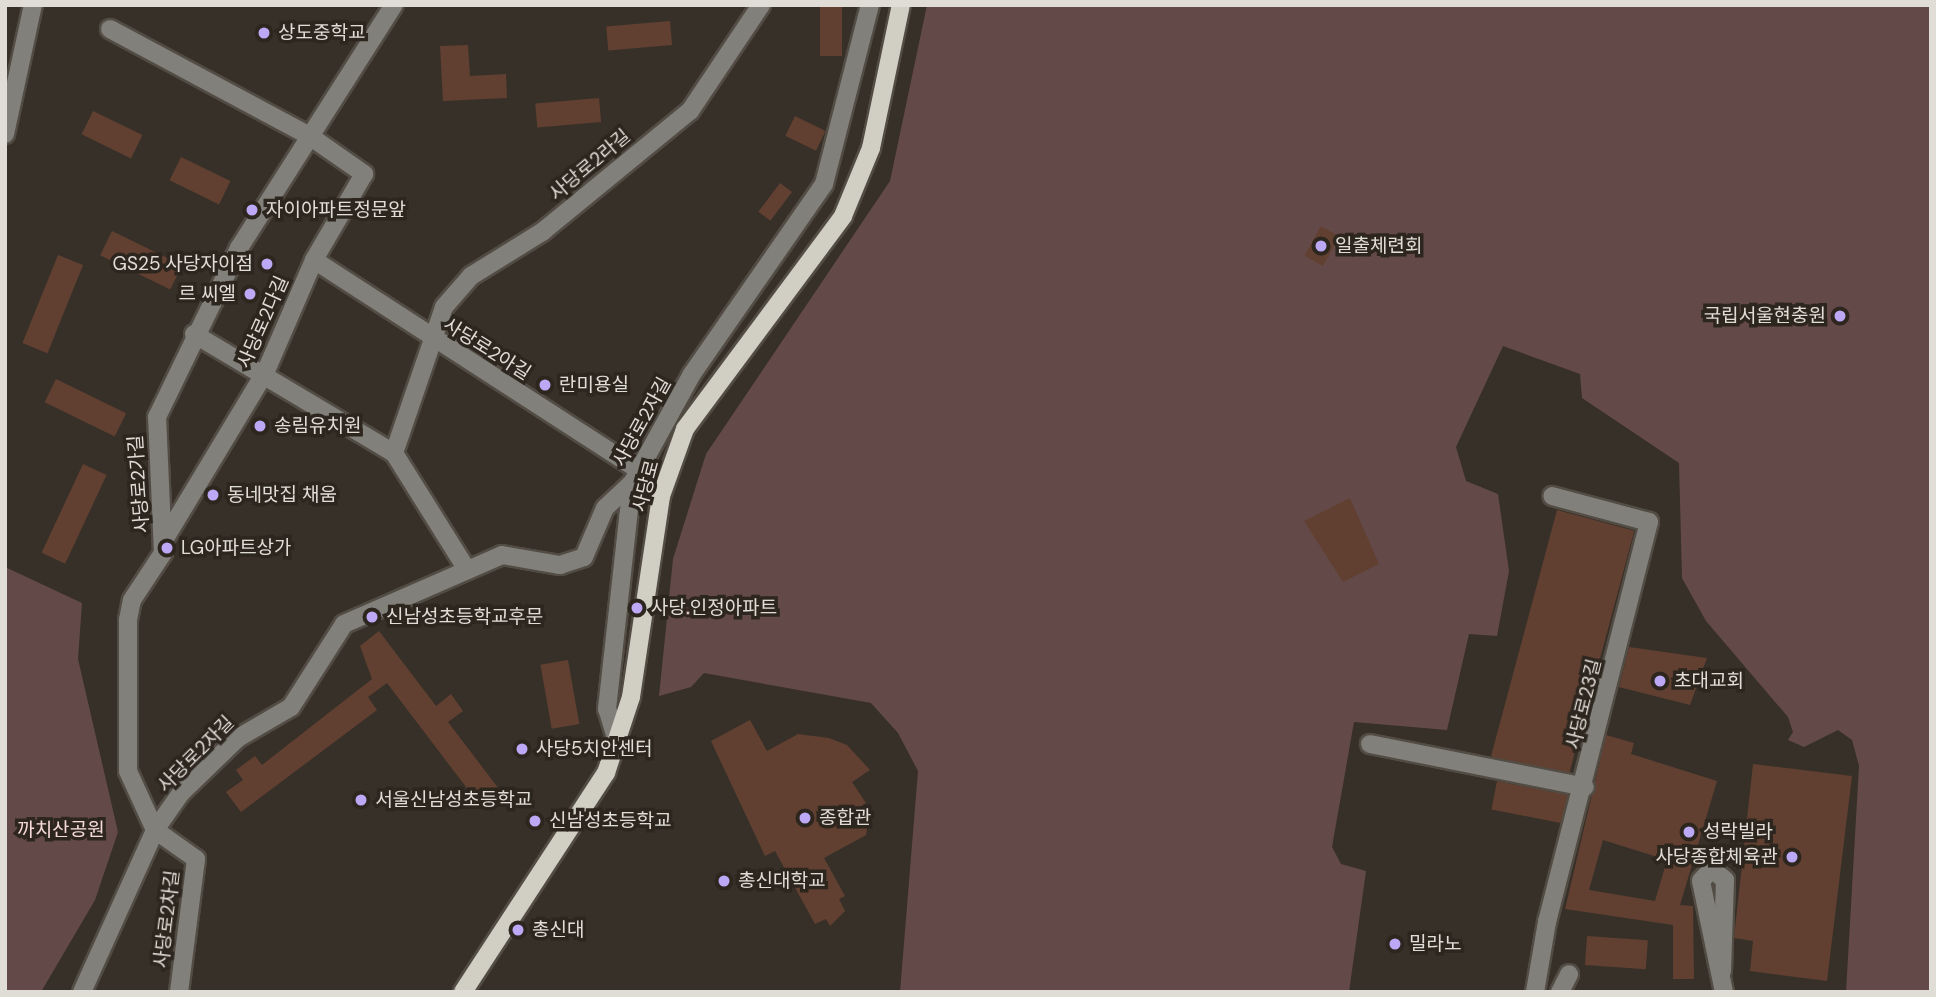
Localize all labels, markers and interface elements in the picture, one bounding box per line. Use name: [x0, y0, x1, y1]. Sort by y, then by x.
place label: 상도중학교: [278, 22, 365, 44]
marker: 상도중학교: [256, 25, 272, 41]
street label: 사당로2라길: [545, 125, 635, 205]
place label: 자이아파트정문앞: [266, 199, 406, 221]
marker: 자이아파트정문앞: [244, 202, 260, 218]
place label: 일출체련회: [1335, 235, 1422, 257]
marker: 일출체련회: [1313, 238, 1329, 254]
place label: GS25 사당자이점: [113, 253, 253, 275]
marker: GS25 사당자이점: [259, 256, 275, 272]
street label: 사당로2다길: [233, 272, 293, 372]
place label: 르 씨엘: [179, 283, 236, 305]
marker: 르 씨엘: [242, 286, 258, 302]
place label: 국립서울현충원: [1704, 305, 1826, 327]
marker: 국립서울현충원: [1832, 308, 1848, 324]
street label: 사당로2아길: [439, 313, 535, 385]
street label: 사당로2자길: [608, 373, 676, 471]
place label: 란미용실: [559, 374, 629, 396]
marker: 란미용실: [537, 377, 553, 393]
place label: 송림유치원: [274, 415, 361, 437]
marker: 송림유치원: [252, 418, 268, 434]
street label: 사당로2가길: [124, 434, 154, 534]
street label: 사당로: [628, 458, 664, 514]
place label: 동네맛집 채움: [227, 484, 337, 506]
marker: 동네맛집 채움: [205, 487, 221, 503]
place label: LG아파트상가: [181, 537, 292, 559]
marker: LG아파트상가: [159, 540, 175, 556]
place label: 사당.인정아파트: [651, 597, 777, 619]
marker: 사당.인정아파트: [629, 600, 645, 616]
place label: 신남성초등학교후문: [386, 606, 543, 628]
marker: 신남성초등학교후문: [364, 609, 380, 625]
street label: 사당로23길: [1562, 657, 1606, 751]
place label: 초대교회: [1674, 670, 1744, 692]
marker: 초대교회: [1652, 673, 1668, 689]
street label: 사당로2자길: [153, 711, 239, 797]
place label: 사당5치안센터: [536, 738, 652, 760]
marker: 사당5치안센터: [514, 741, 530, 757]
place label: 서울신남성초등학교: [375, 789, 532, 811]
marker: 서울신남성초등학교: [353, 792, 369, 808]
place label: 종합관: [819, 807, 871, 829]
place label: 신남성초등학교: [549, 810, 671, 832]
marker: 종합관: [797, 810, 813, 826]
marker: 신남성초등학교: [527, 813, 543, 829]
park label: 까치산공원: [17, 819, 105, 841]
place label: 성락빌라: [1703, 821, 1773, 843]
marker: 성락빌라: [1681, 824, 1697, 840]
place label: 사당종합체육관: [1656, 846, 1778, 868]
marker: 사당종합체육관: [1784, 849, 1800, 865]
street label: 사당로2차길: [150, 869, 184, 969]
place label: 총신대학교: [738, 870, 825, 892]
marker: 총신대학교: [716, 873, 732, 889]
place label: 총신대: [532, 919, 584, 941]
marker: 총신대: [510, 922, 526, 938]
place label: 밀라노: [1409, 933, 1461, 955]
marker: 밀라노: [1387, 936, 1403, 952]

